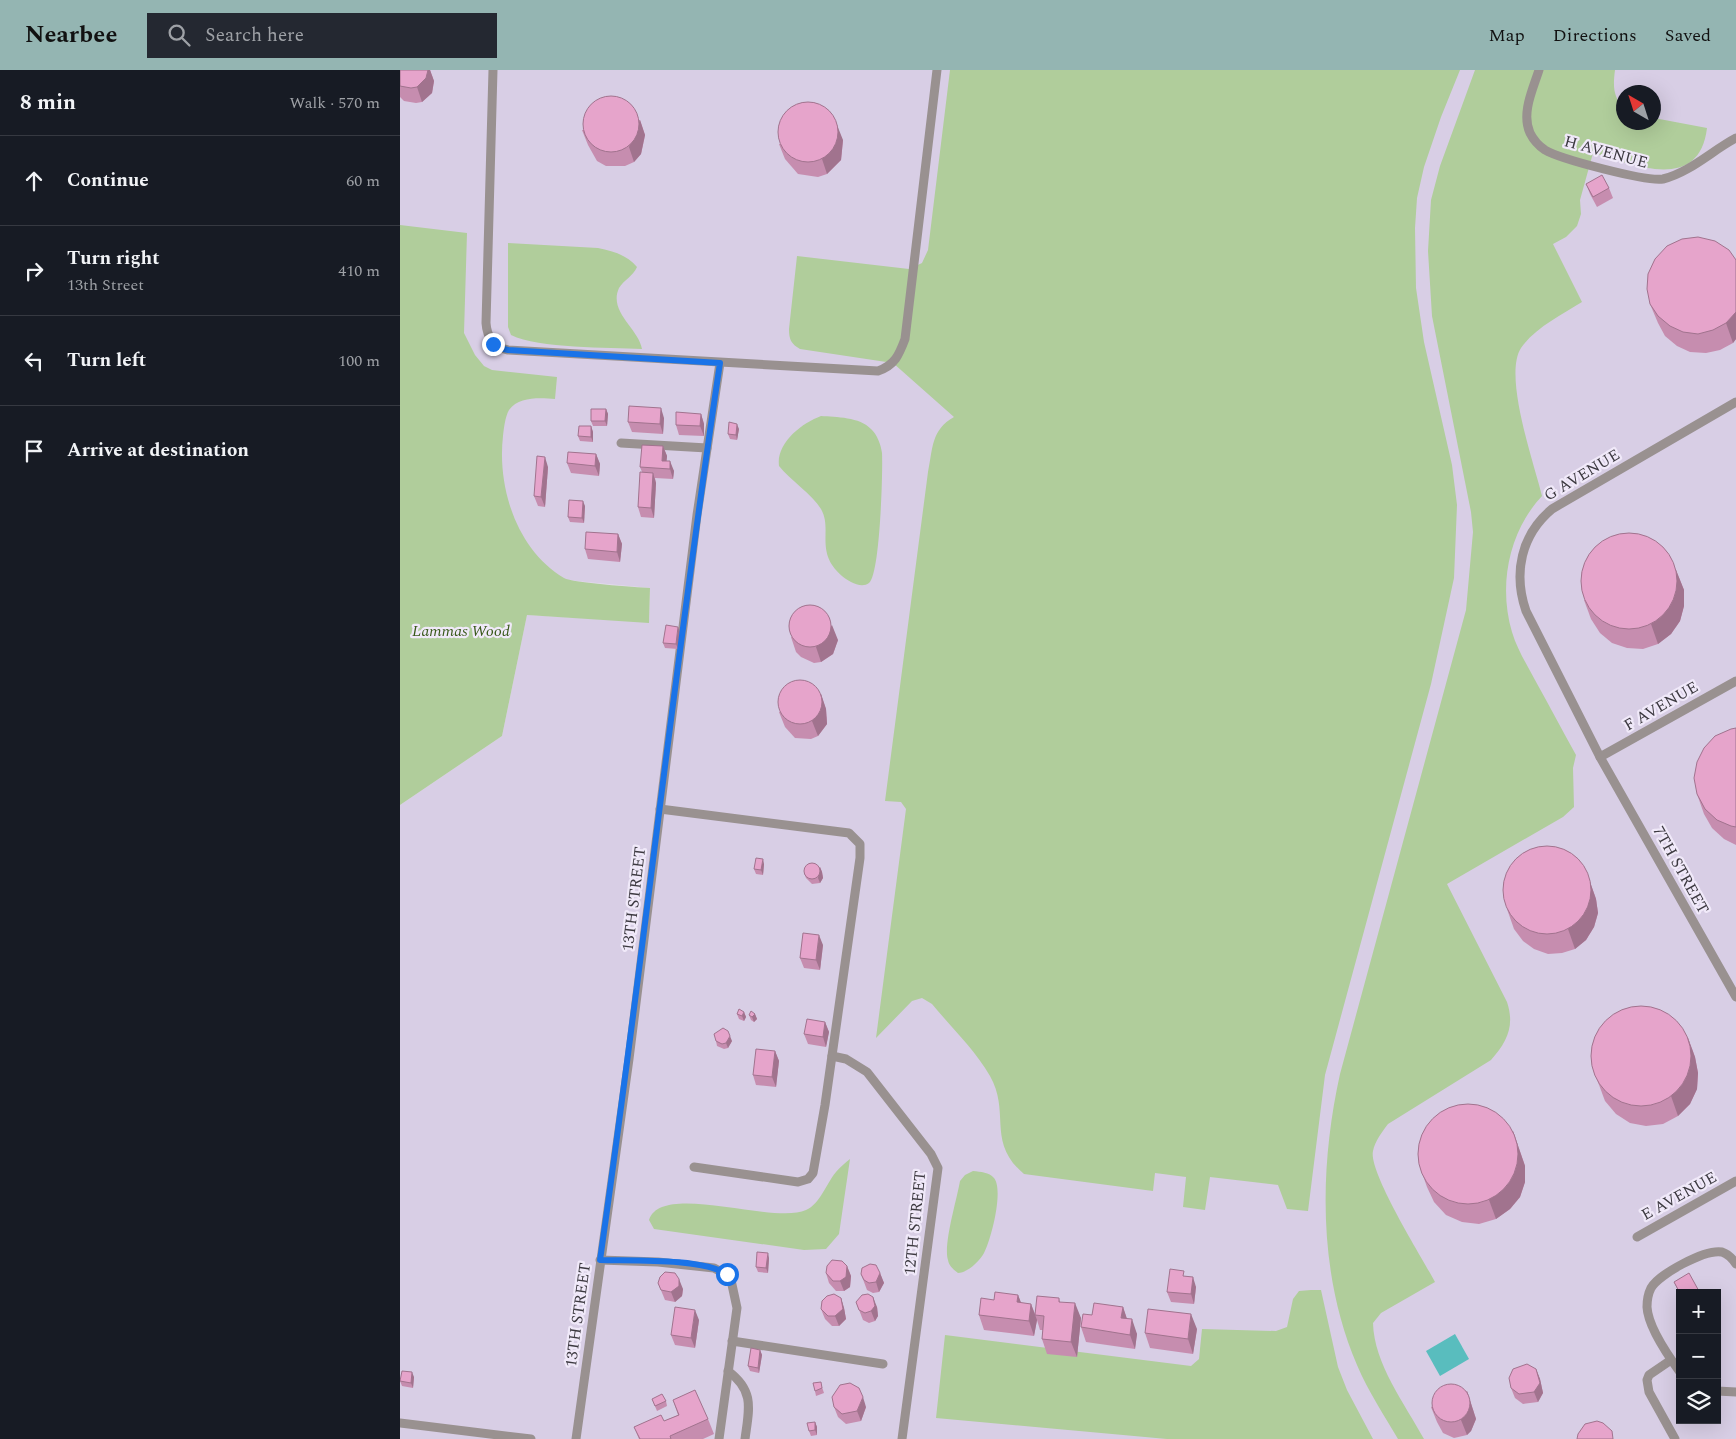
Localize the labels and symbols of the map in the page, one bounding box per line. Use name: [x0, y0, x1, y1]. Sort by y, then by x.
north arrow: [1616, 85, 1661, 130]
street label: H AVENUE: [1561, 129, 1651, 175]
route end: [482, 333, 505, 356]
street label: G AVENUE: [1539, 443, 1625, 507]
park label: Lammas Wood: [412, 619, 510, 643]
street label: F AVENUE: [1619, 675, 1703, 737]
street label: 7TH STREET: [1647, 822, 1715, 919]
street label: 13TH STREET: [616, 845, 652, 953]
street label: E AVENUE: [1637, 1165, 1721, 1227]
street label: 12TH STREET: [898, 1169, 932, 1277]
street label: 13TH STREET: [559, 1261, 597, 1369]
route start: [716, 1263, 739, 1286]

